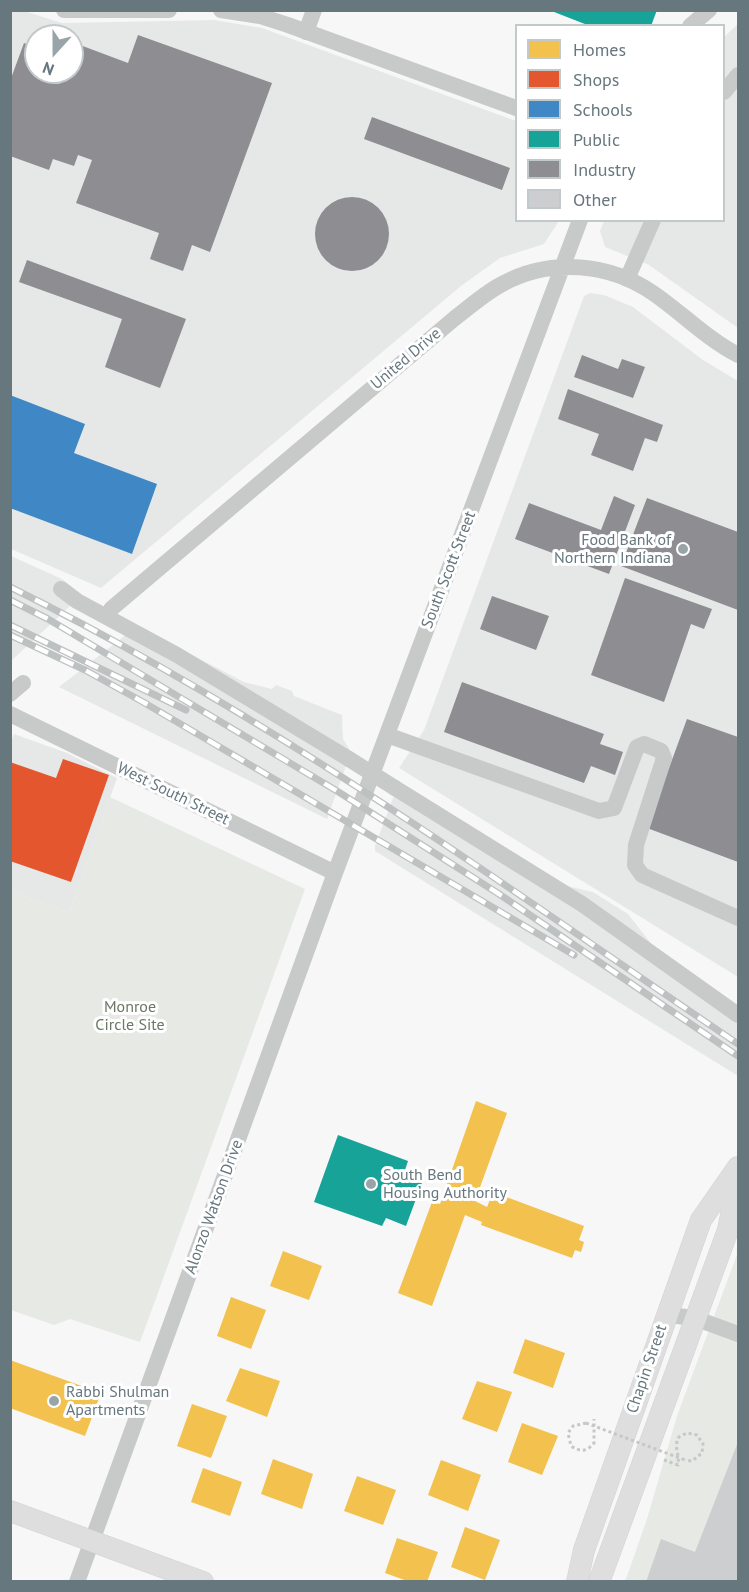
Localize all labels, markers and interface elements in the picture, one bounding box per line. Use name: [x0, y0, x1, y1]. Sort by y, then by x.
north arrow: [24, 24, 84, 84]
legend: [515, 24, 725, 222]
text: Homes: [573, 38, 626, 61]
text: N: [40, 58, 57, 80]
text: Shops: [573, 68, 619, 91]
text: Schools: [573, 98, 633, 121]
text: Public: [573, 128, 620, 151]
text: Industry: [573, 158, 636, 181]
text: Other: [573, 188, 617, 211]
street label: United Drive: [367, 324, 445, 394]
street label: South Scott Street: [418, 509, 480, 631]
place label: Food Bank of Northern Indiana: [554, 530, 671, 568]
marker: Food Bank of Northern Indiana: [676, 542, 690, 556]
street label: West South Street: [114, 759, 232, 829]
park label: Monroe Circle Site: [95, 997, 165, 1035]
street label: Alonzo Watson Drive: [181, 1137, 247, 1277]
place label: South Bend Housing Authority: [383, 1165, 507, 1203]
marker: South Bend Housing Authority: [364, 1177, 378, 1191]
street label: Chapin Street: [623, 1322, 671, 1416]
place label: Rabbi Shulman Apartments: [66, 1382, 169, 1420]
marker: Rabbi Shulman Apartments: [47, 1394, 61, 1408]

